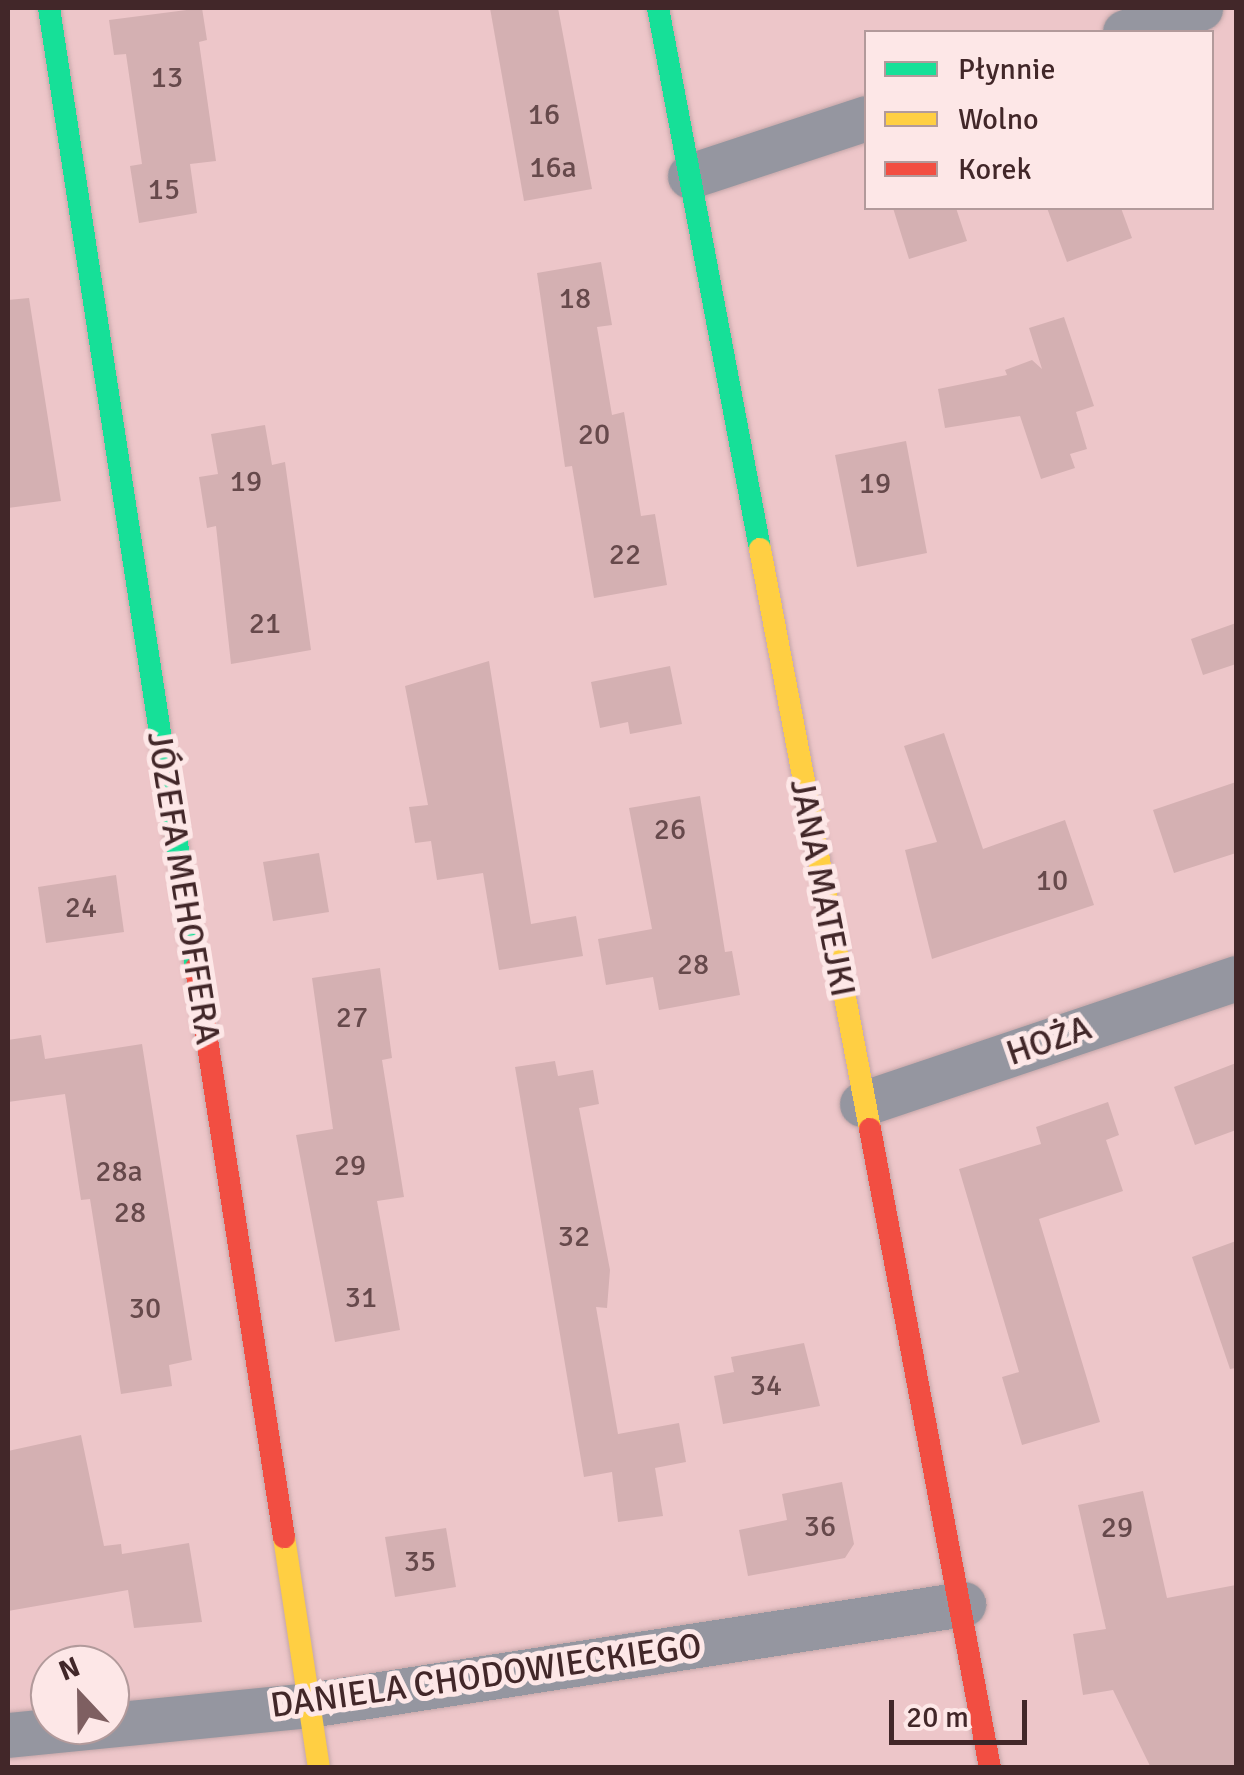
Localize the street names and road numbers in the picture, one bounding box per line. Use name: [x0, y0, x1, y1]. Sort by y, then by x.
street label: JÓZEFA MEHOFFERA: [138, 729, 228, 1047]
street label: JANA MATEJKI: [780, 776, 864, 1000]
street label: HOŻA: [1001, 1007, 1097, 1075]
street label: DANIELA CHODOWIECKIEGO: [268, 1625, 704, 1727]

